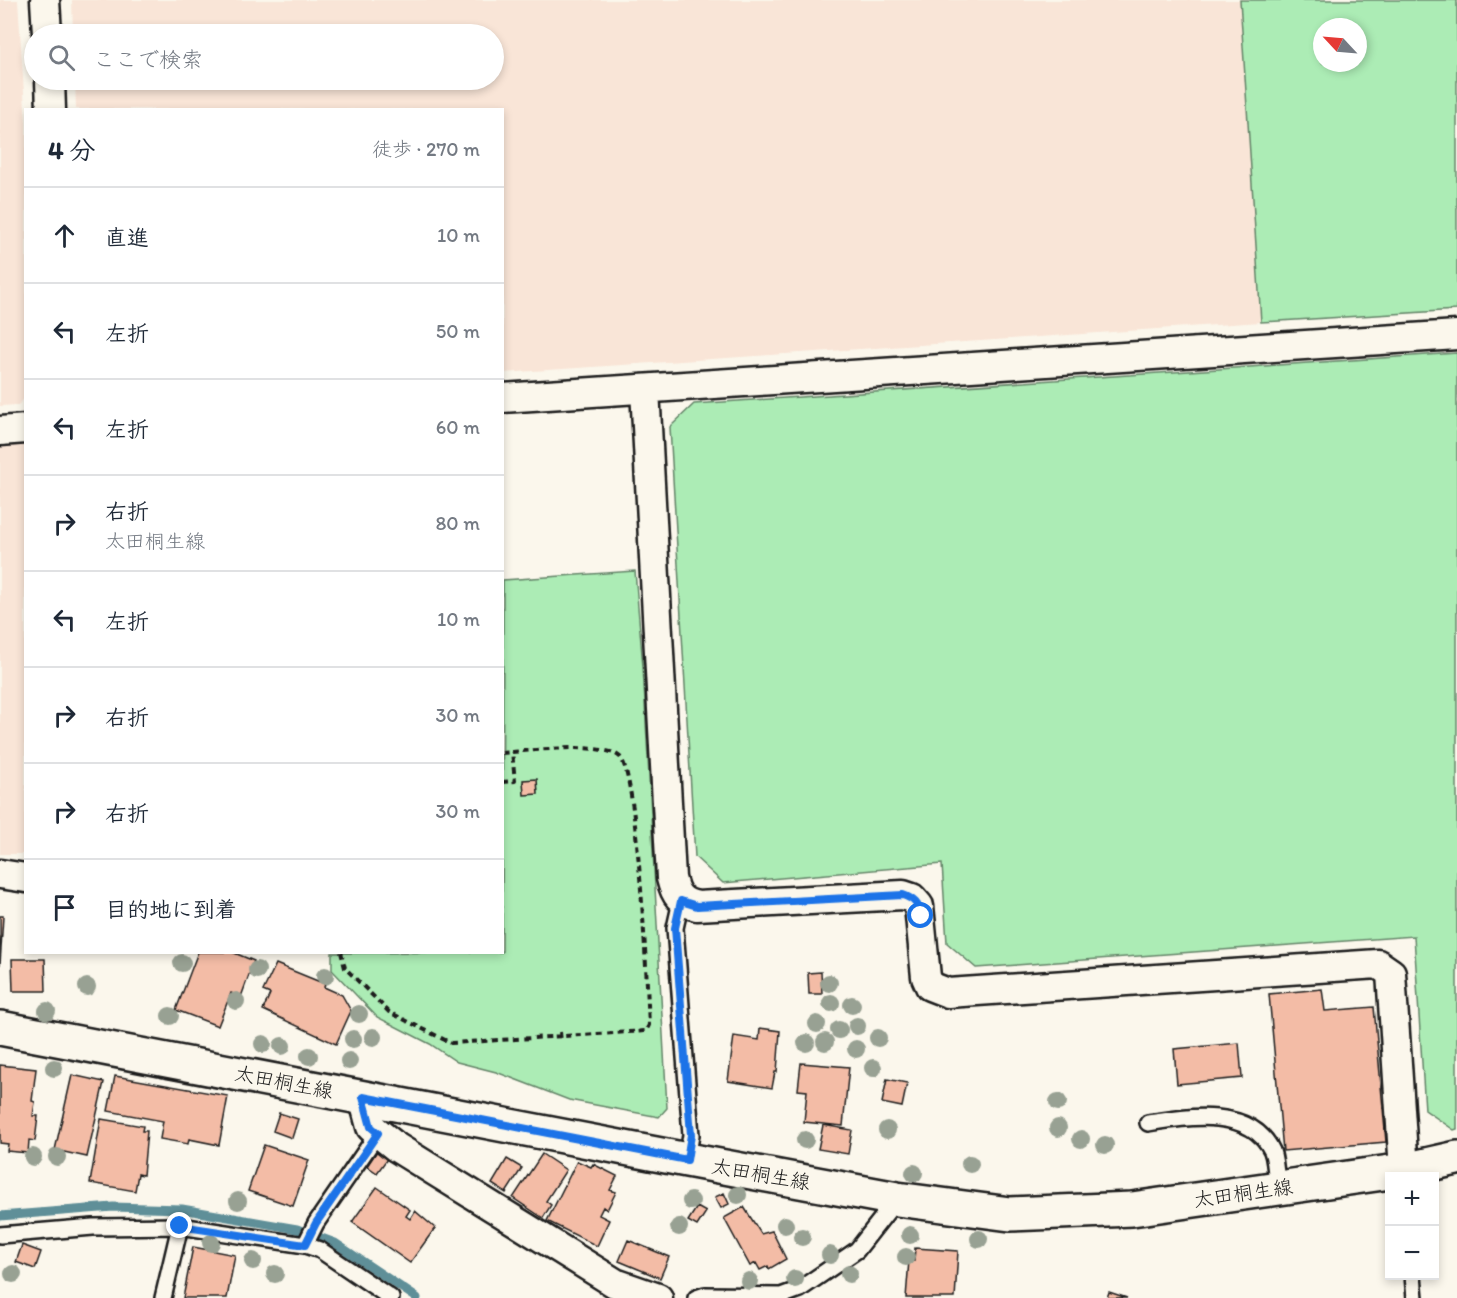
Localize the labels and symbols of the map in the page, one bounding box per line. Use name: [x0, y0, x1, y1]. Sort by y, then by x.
north arrow: [1313, 18, 1367, 72]
route start: [907, 902, 933, 928]
street label: 太田桐生線: [233, 1061, 335, 1103]
street label: 太田桐生線: [710, 1153, 812, 1195]
street label: 太田桐生線: [1192, 1174, 1294, 1212]
route end: [166, 1212, 192, 1238]

